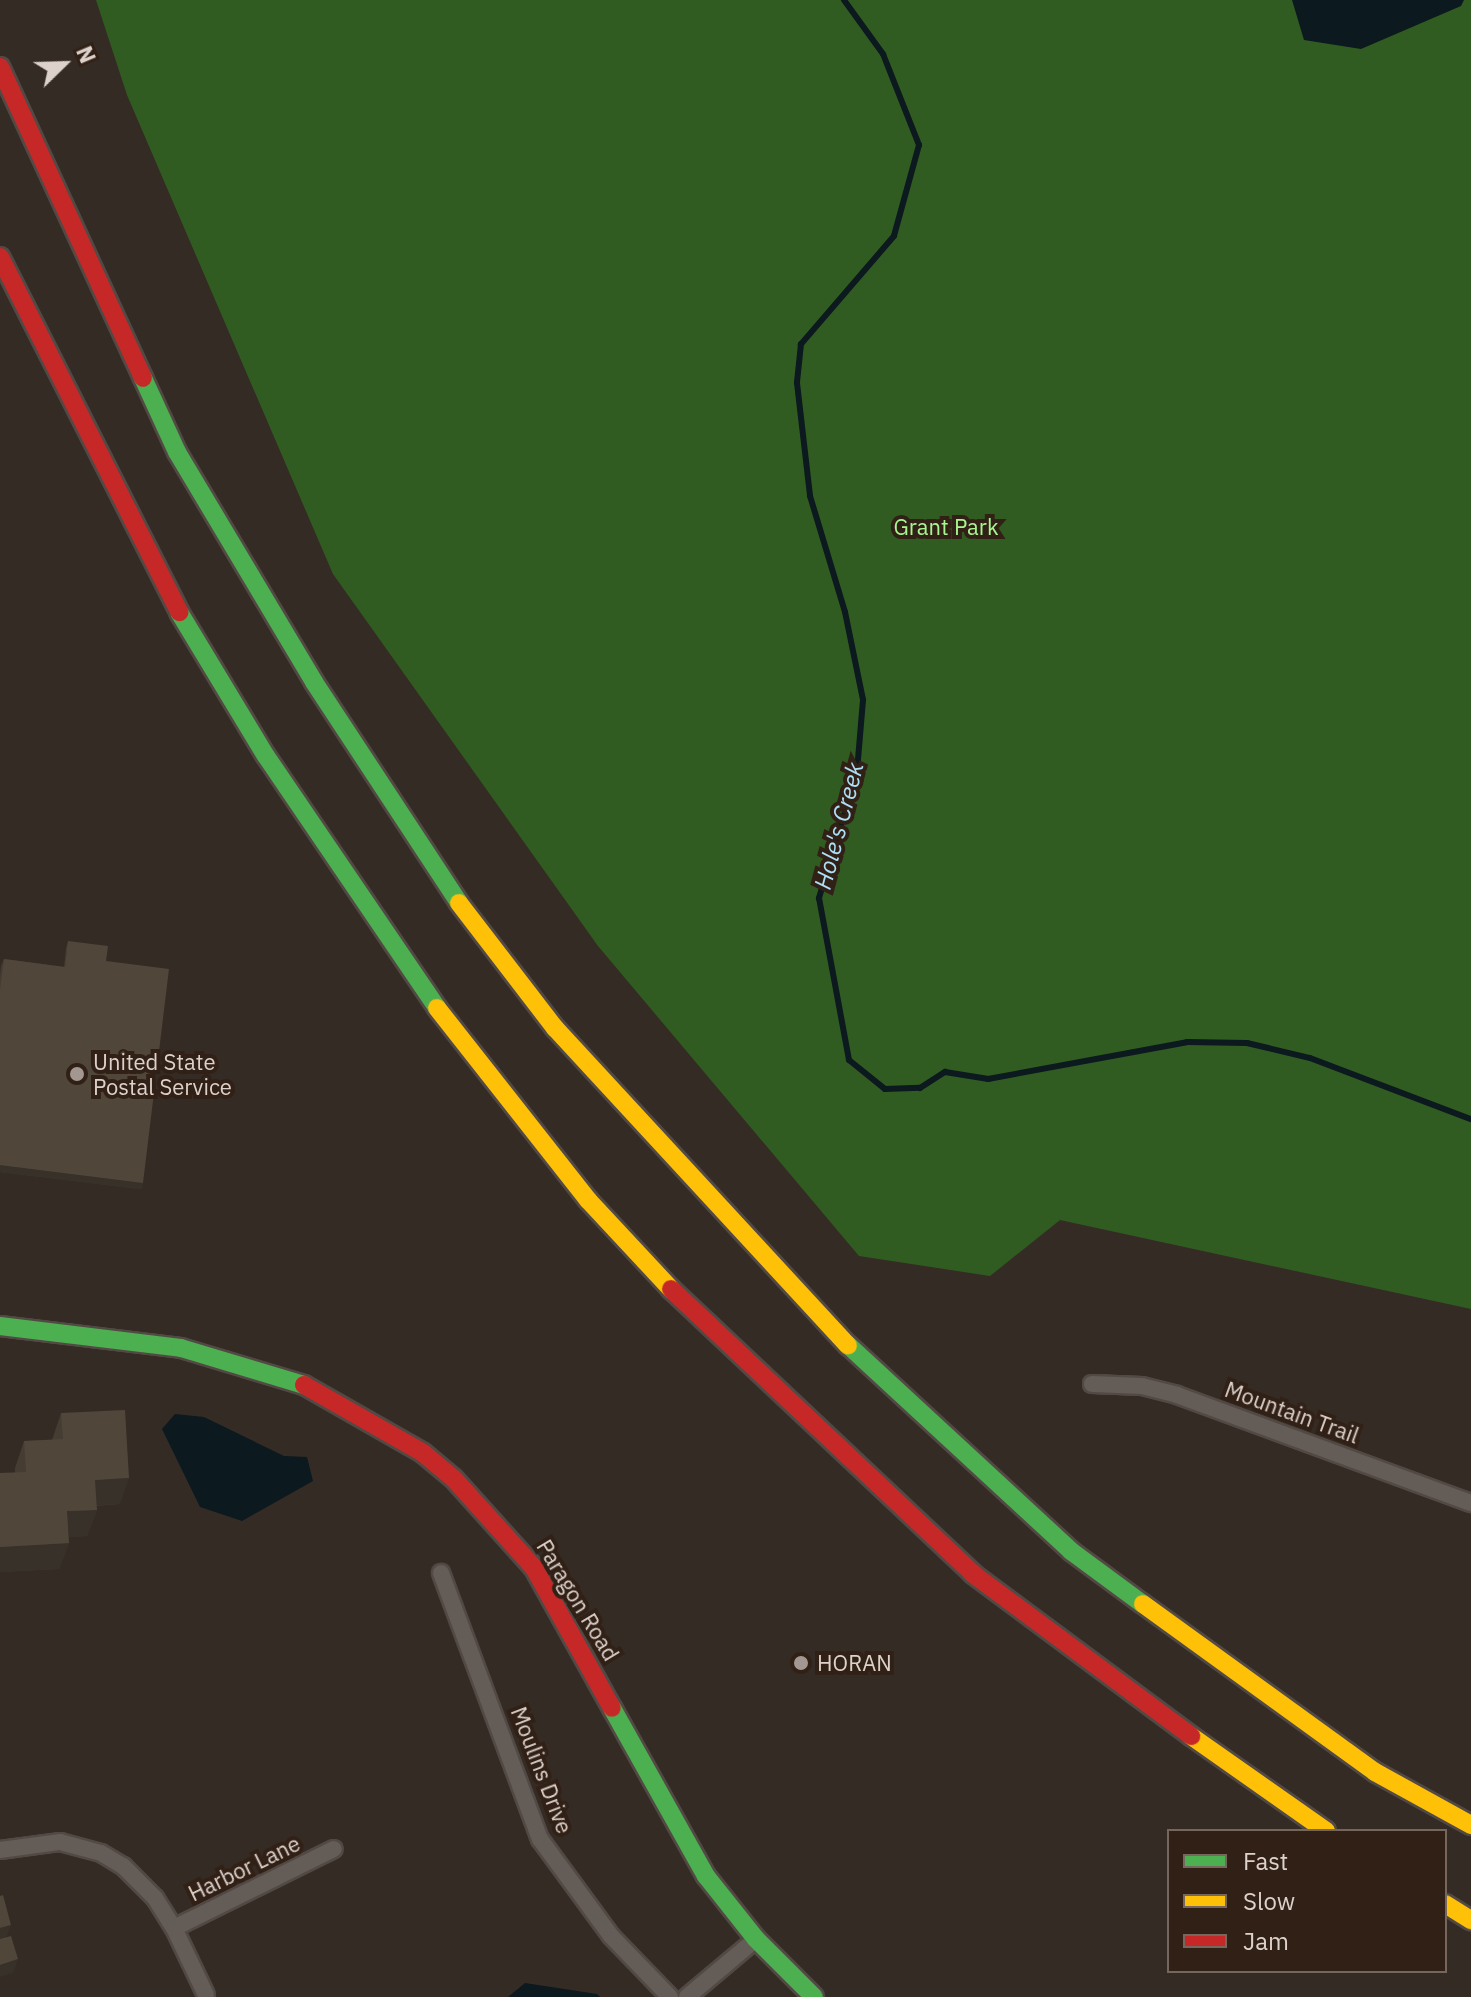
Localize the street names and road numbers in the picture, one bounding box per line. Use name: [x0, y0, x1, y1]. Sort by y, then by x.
street label: Mountain Trail: [1221, 1376, 1363, 1448]
street label: Paragon Road: [531, 1535, 625, 1665]
street label: Moulins Drive: [506, 1703, 578, 1837]
street label: Harbor Lane: [184, 1830, 304, 1906]

